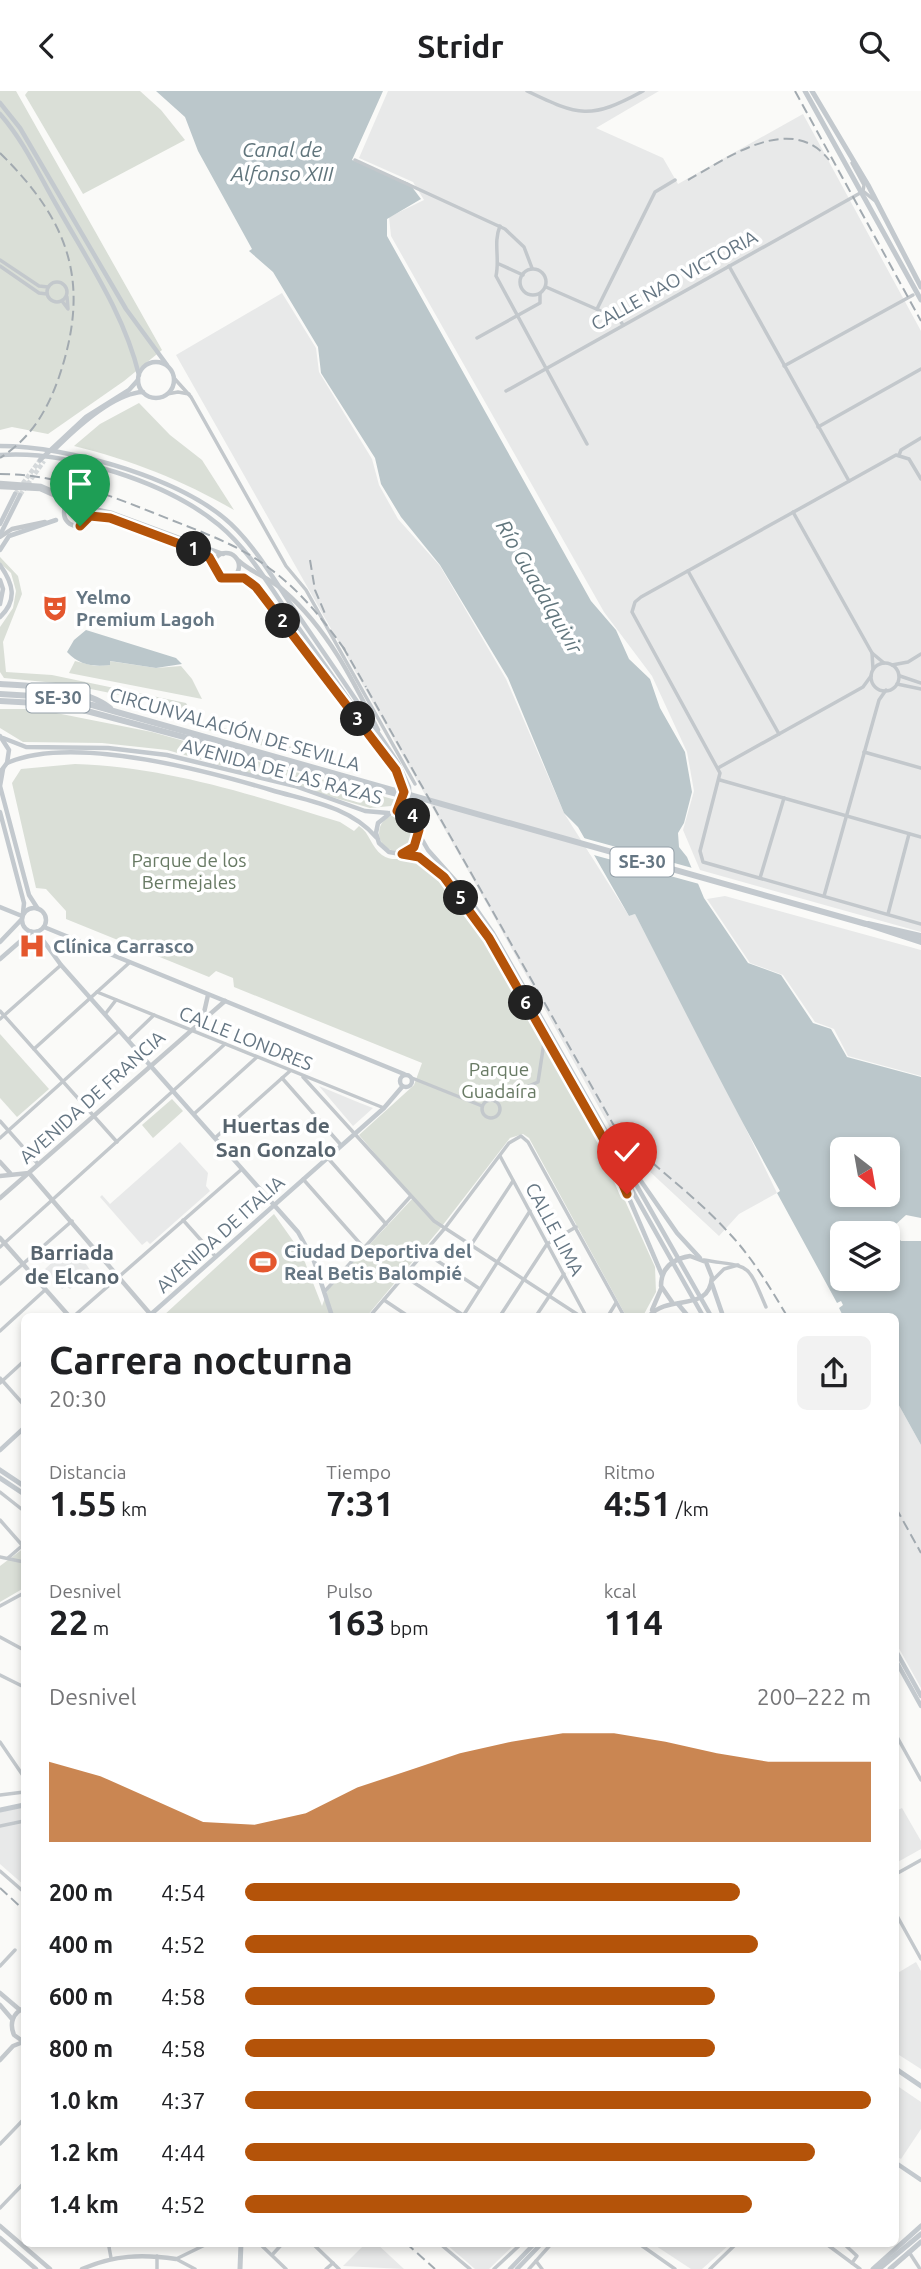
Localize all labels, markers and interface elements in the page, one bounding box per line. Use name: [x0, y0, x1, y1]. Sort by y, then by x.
icon: back: [28, 27, 66, 65]
icon: search: [855, 27, 893, 65]
text: Stridr: [417, 28, 504, 64]
water label: Canal de Alfonso XIII: [230, 137, 334, 185]
street label: CALLE NAO VICTORIA: [587, 225, 761, 335]
pin: [50, 454, 110, 526]
icon: arrive: [61, 465, 99, 503]
water label: Río Guadalquivir: [492, 515, 588, 659]
pin: 1: [176, 531, 212, 567]
text: 1: [188, 537, 199, 559]
place label: Yelmo Premium Lagoh: [76, 586, 215, 630]
theatre icon: Yelmo Premium Lagoh: [40, 593, 70, 623]
pin: 2: [266, 603, 300, 639]
text: 2: [277, 609, 288, 631]
road number: SE-30: [27, 683, 90, 713]
street label: CIRCUNVALACIÓN DE SEVILLA: [107, 683, 363, 776]
pin: 3: [340, 701, 376, 737]
text: 3: [352, 707, 363, 729]
street label: AVENIDA DE LAS RAZAS: [179, 734, 385, 808]
pin: 4: [396, 799, 430, 833]
text: 4: [407, 804, 418, 826]
road number: SE-30: [610, 847, 674, 877]
park label: Parque de los Bermejales: [131, 849, 247, 893]
pin: 5: [444, 881, 478, 915]
text: 5: [455, 886, 466, 908]
hospital icon: Clínica Carrasco: [17, 931, 47, 961]
place label: Clínica Carrasco: [53, 935, 194, 957]
pin: 6: [508, 985, 544, 1021]
text: 6: [520, 991, 531, 1013]
street label: CALLE LONDRES: [176, 1001, 316, 1075]
street label: AVENIDA DE FRANCIA: [15, 1025, 170, 1168]
park label: Parque Guadaíra: [461, 1058, 537, 1102]
district label: Huertas de San Gonzalo: [216, 1113, 336, 1161]
pin: [597, 1122, 657, 1194]
icon: check: [608, 1133, 646, 1171]
north arrow: [830, 1137, 900, 1207]
map controls: [830, 1137, 900, 1291]
street label: AVENIDA DE ITALIA: [152, 1170, 289, 1297]
street label: CALLE LIMA: [521, 1179, 589, 1280]
button: layers: [830, 1221, 900, 1291]
district label: Barriada de Elcano: [25, 1240, 119, 1288]
place label: Ciudad Deportiva del Real Betis Balompié: [284, 1240, 472, 1284]
sports icon: Ciudad Deportiva del Real Betis Balompié: [248, 1247, 278, 1277]
button: share: [797, 1336, 871, 1410]
text: Carrera nocturna: [49, 1339, 353, 1381]
text: 20:30: [49, 1386, 107, 1411]
text: Distancia: [49, 1461, 127, 1483]
text: Tiempo: [326, 1461, 391, 1483]
text: Ritmo: [604, 1461, 655, 1483]
text: 1.55: [49, 1483, 117, 1523]
text: 7:31: [326, 1483, 394, 1523]
text: 4:51: [604, 1483, 672, 1523]
text: km: [117, 1498, 147, 1520]
text: /km: [672, 1498, 709, 1520]
text: Desnivel: [49, 1580, 121, 1602]
text: Pulso: [326, 1580, 373, 1602]
text: kcal: [604, 1580, 636, 1602]
text: 22: [49, 1602, 88, 1642]
text: 163: [326, 1602, 386, 1642]
text: 114: [604, 1602, 663, 1642]
text: m: [88, 1617, 109, 1639]
text: bpm: [386, 1617, 429, 1639]
text: Desnivel: [49, 1684, 137, 1709]
text: 200–222 m: [757, 1684, 871, 1709]
text: 200 m: [49, 1880, 113, 1905]
text: 4:54: [161, 1880, 206, 1905]
text: 400 m: [49, 1932, 113, 1957]
text: 4:52: [161, 1932, 206, 1957]
text: 600 m: [49, 1984, 113, 2009]
text: 4:58: [161, 1984, 206, 2009]
text: 800 m: [49, 2036, 113, 2061]
text: 4:58: [161, 2036, 206, 2061]
text: 1.0 km: [49, 2088, 119, 2113]
text: 4:37: [161, 2088, 206, 2113]
text: 1.2 km: [49, 2140, 119, 2165]
text: 4:44: [161, 2140, 206, 2165]
text: 1.4 km: [49, 2192, 119, 2217]
text: 4:52: [161, 2192, 206, 2217]

